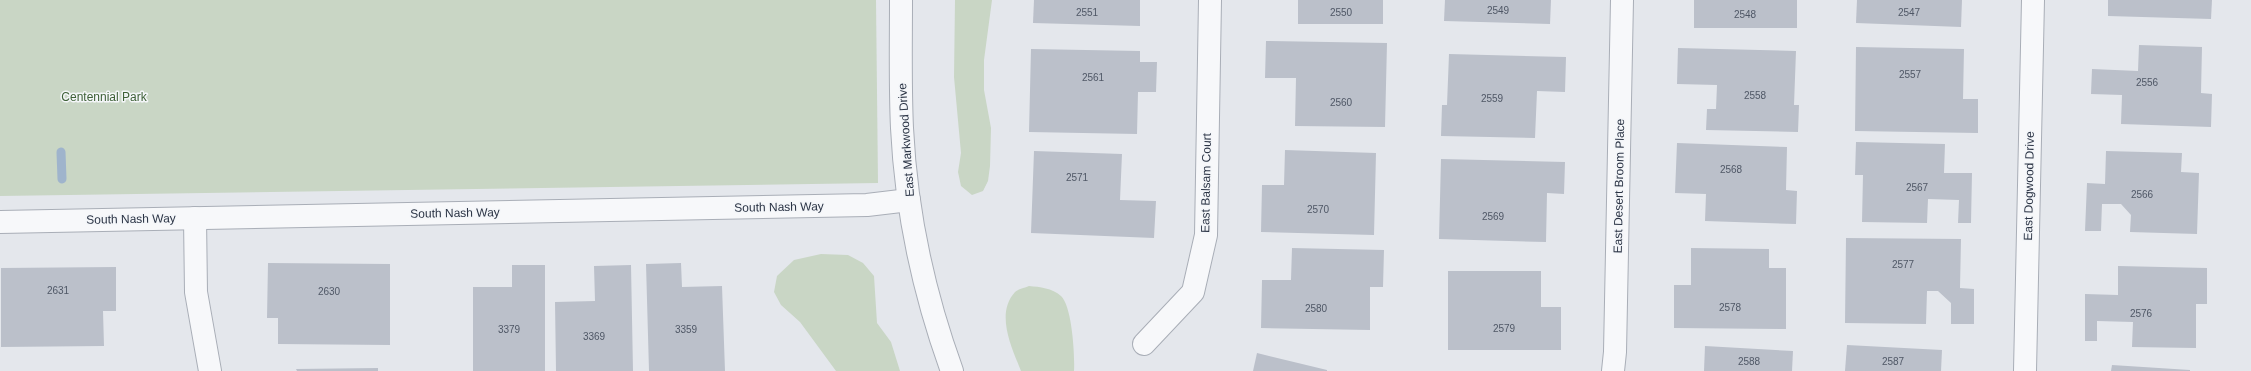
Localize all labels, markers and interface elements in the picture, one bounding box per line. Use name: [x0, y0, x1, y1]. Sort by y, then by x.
house number: 2549: [1487, 5, 1510, 16]
house number: 2551: [1076, 7, 1099, 18]
house number: 2550: [1330, 7, 1353, 18]
house number: 2547: [1898, 7, 1921, 18]
house number: 2548: [1734, 9, 1757, 20]
house number: 2557: [1899, 69, 1922, 80]
house number: 2561: [1082, 72, 1105, 83]
house number: 2556: [2136, 77, 2159, 88]
street label: East Markwood Drive: [895, 82, 917, 197]
park label: Centennial Park: [61, 90, 148, 104]
house number: 2558: [1744, 90, 1767, 101]
house number: 2559: [1481, 93, 1504, 104]
house number: 2560: [1330, 97, 1353, 108]
street label: East Desert Broom Place: [1611, 118, 1627, 253]
street label: East Dogwood Drive: [2021, 131, 2037, 241]
street label: East Balsam Court: [1198, 132, 1214, 233]
house number: 2568: [1720, 164, 1743, 175]
house number: 2571: [1066, 172, 1089, 183]
house number: 2567: [1906, 182, 1929, 193]
house number: 2566: [2131, 189, 2154, 200]
street label: South Nash Way: [734, 199, 824, 215]
house number: 2570: [1307, 204, 1330, 215]
street label: South Nash Way: [410, 205, 500, 221]
street label: South Nash Way: [86, 211, 176, 227]
house number: 2569: [1482, 211, 1505, 222]
house number: 2577: [1892, 259, 1915, 270]
house number: 2631: [47, 285, 70, 296]
house number: 2630: [318, 286, 341, 297]
house number: 2578: [1719, 302, 1742, 313]
house number: 2580: [1305, 303, 1328, 314]
house number: 2576: [2130, 308, 2153, 319]
house number: 2579: [1493, 323, 1516, 334]
house number: 3379: [498, 324, 521, 335]
house number: 3359: [675, 324, 698, 335]
house number: 3369: [583, 331, 606, 342]
house number: 2588: [1738, 356, 1761, 367]
house number: 2587: [1882, 356, 1905, 367]

